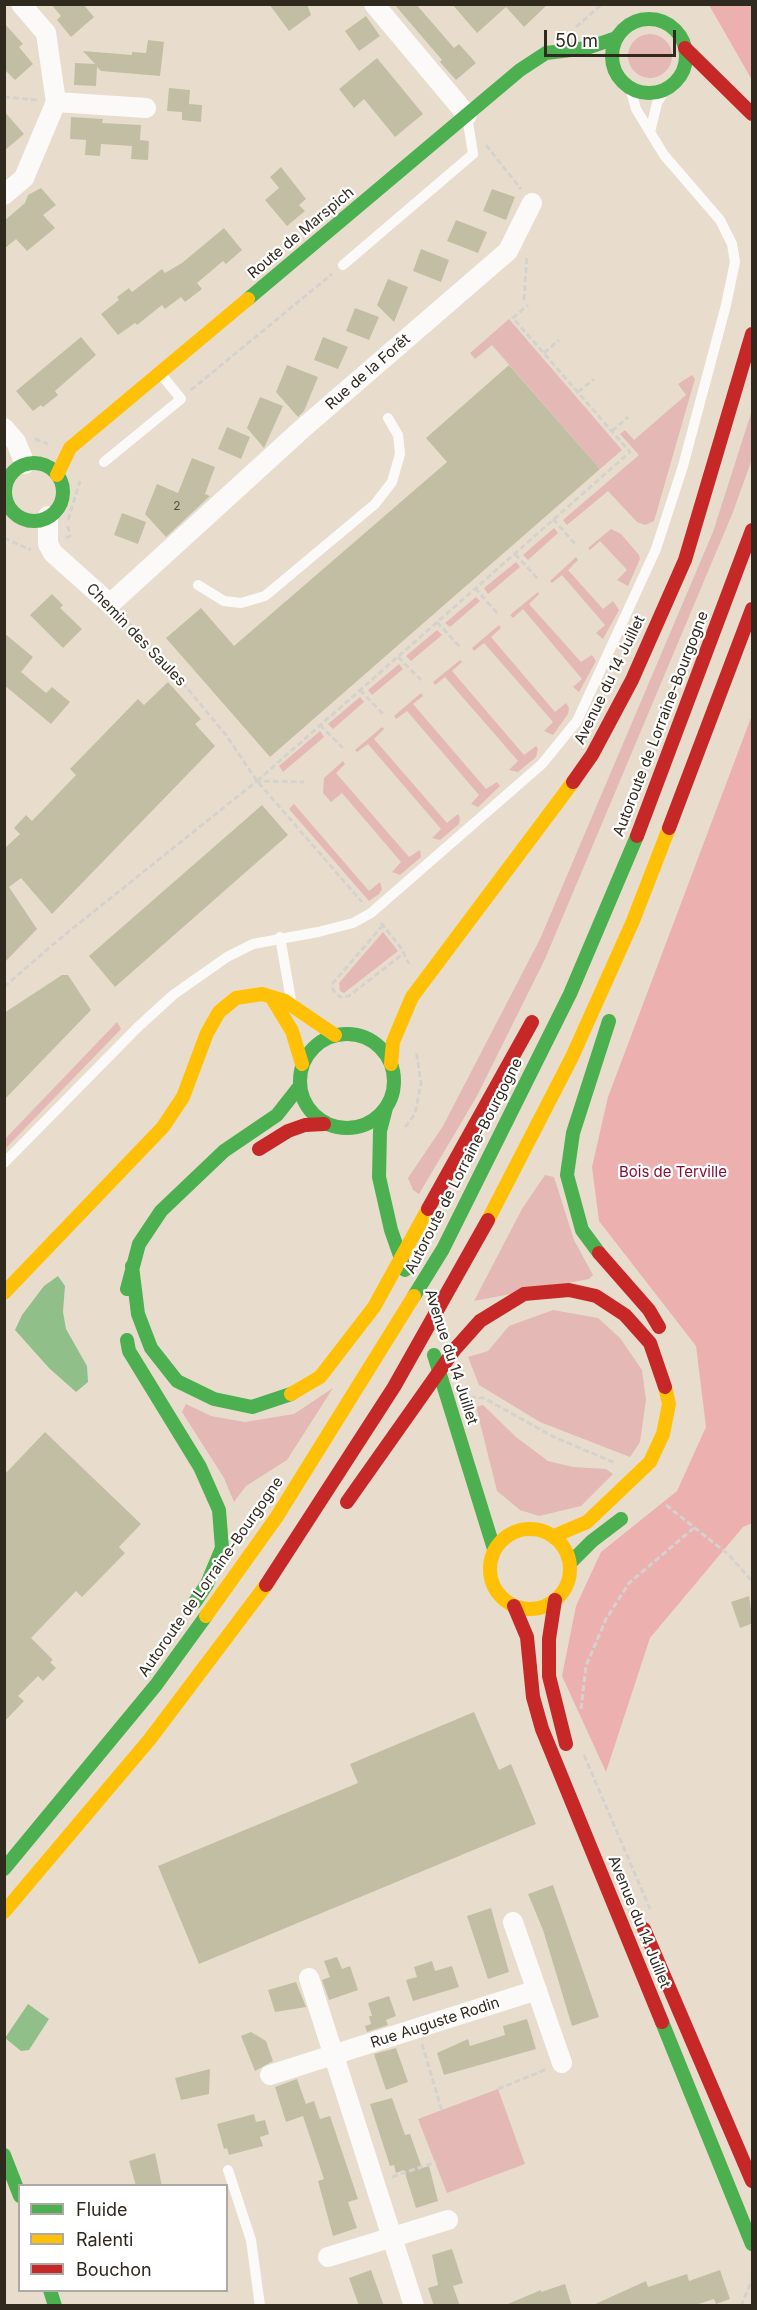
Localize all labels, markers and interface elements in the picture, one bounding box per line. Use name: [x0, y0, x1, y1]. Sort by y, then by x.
scale bar: [547, 18, 679, 56]
text: 50 m: [555, 30, 598, 51]
street label: Route de Marspich: [244, 183, 358, 283]
street label: Rue de la Forêt: [322, 330, 414, 414]
house number: 2: [173, 499, 181, 513]
street label: Chemin des Saules: [82, 580, 190, 690]
street label: Autoroute de Lorraine-Bourgogne: [610, 609, 712, 839]
street label: Avenue du 14 Juillet: [571, 613, 649, 747]
street label: Autoroute de Lorraine-Bourgogne: [402, 1055, 526, 1277]
park label: Bois de Terville: [619, 1163, 727, 1181]
street label: Avenue du 14 Juillet: [421, 1287, 481, 1427]
street label: Autoroute de Lorraine-Bourgogne: [135, 1474, 287, 1680]
street label: Avenue du 14 Juillet: [604, 1853, 674, 1991]
street label: Rue Auguste Rodin: [368, 1994, 502, 2052]
legend: [18, 2184, 228, 2292]
text: Fluide: [76, 2199, 128, 2220]
text: Ralenti: [76, 2229, 133, 2250]
text: Bouchon: [76, 2259, 152, 2280]

